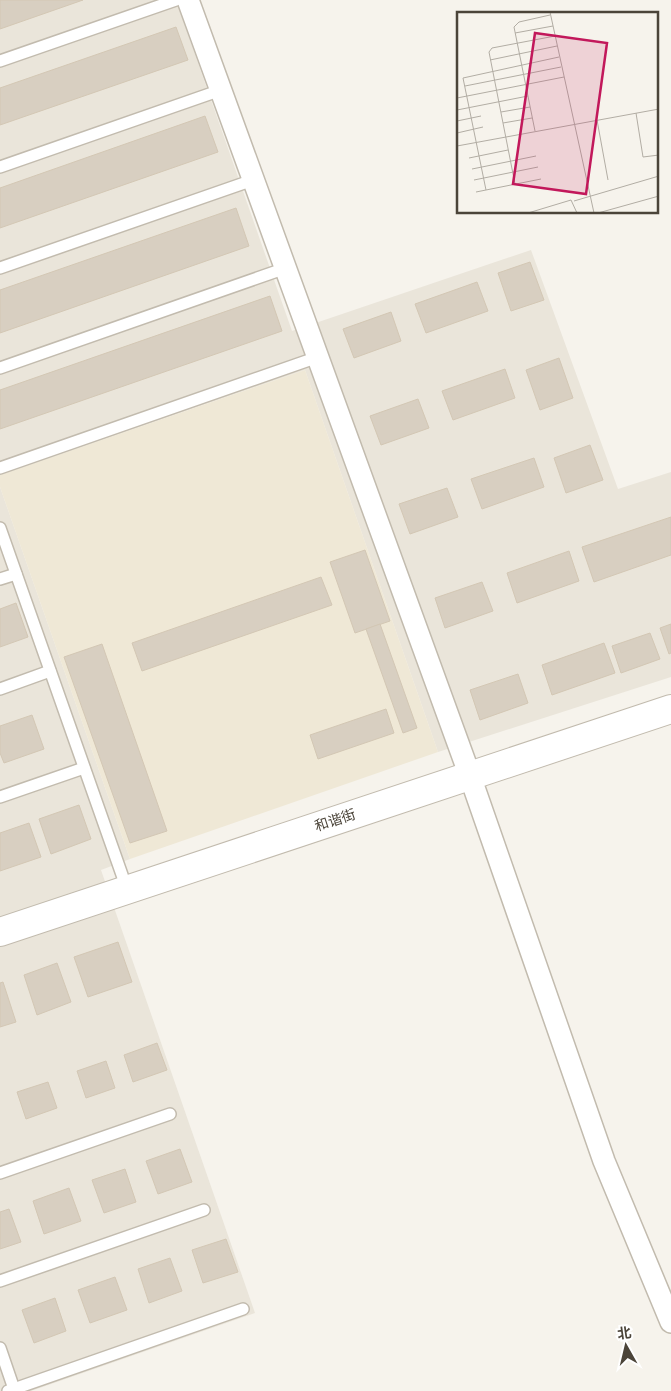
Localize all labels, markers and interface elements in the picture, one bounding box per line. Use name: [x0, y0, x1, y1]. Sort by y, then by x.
inset map: [457, 12, 658, 214]
street label: 和谐街: [313, 806, 357, 834]
north arrow: [601, 1321, 651, 1371]
text: 北: [616, 1324, 632, 1342]

